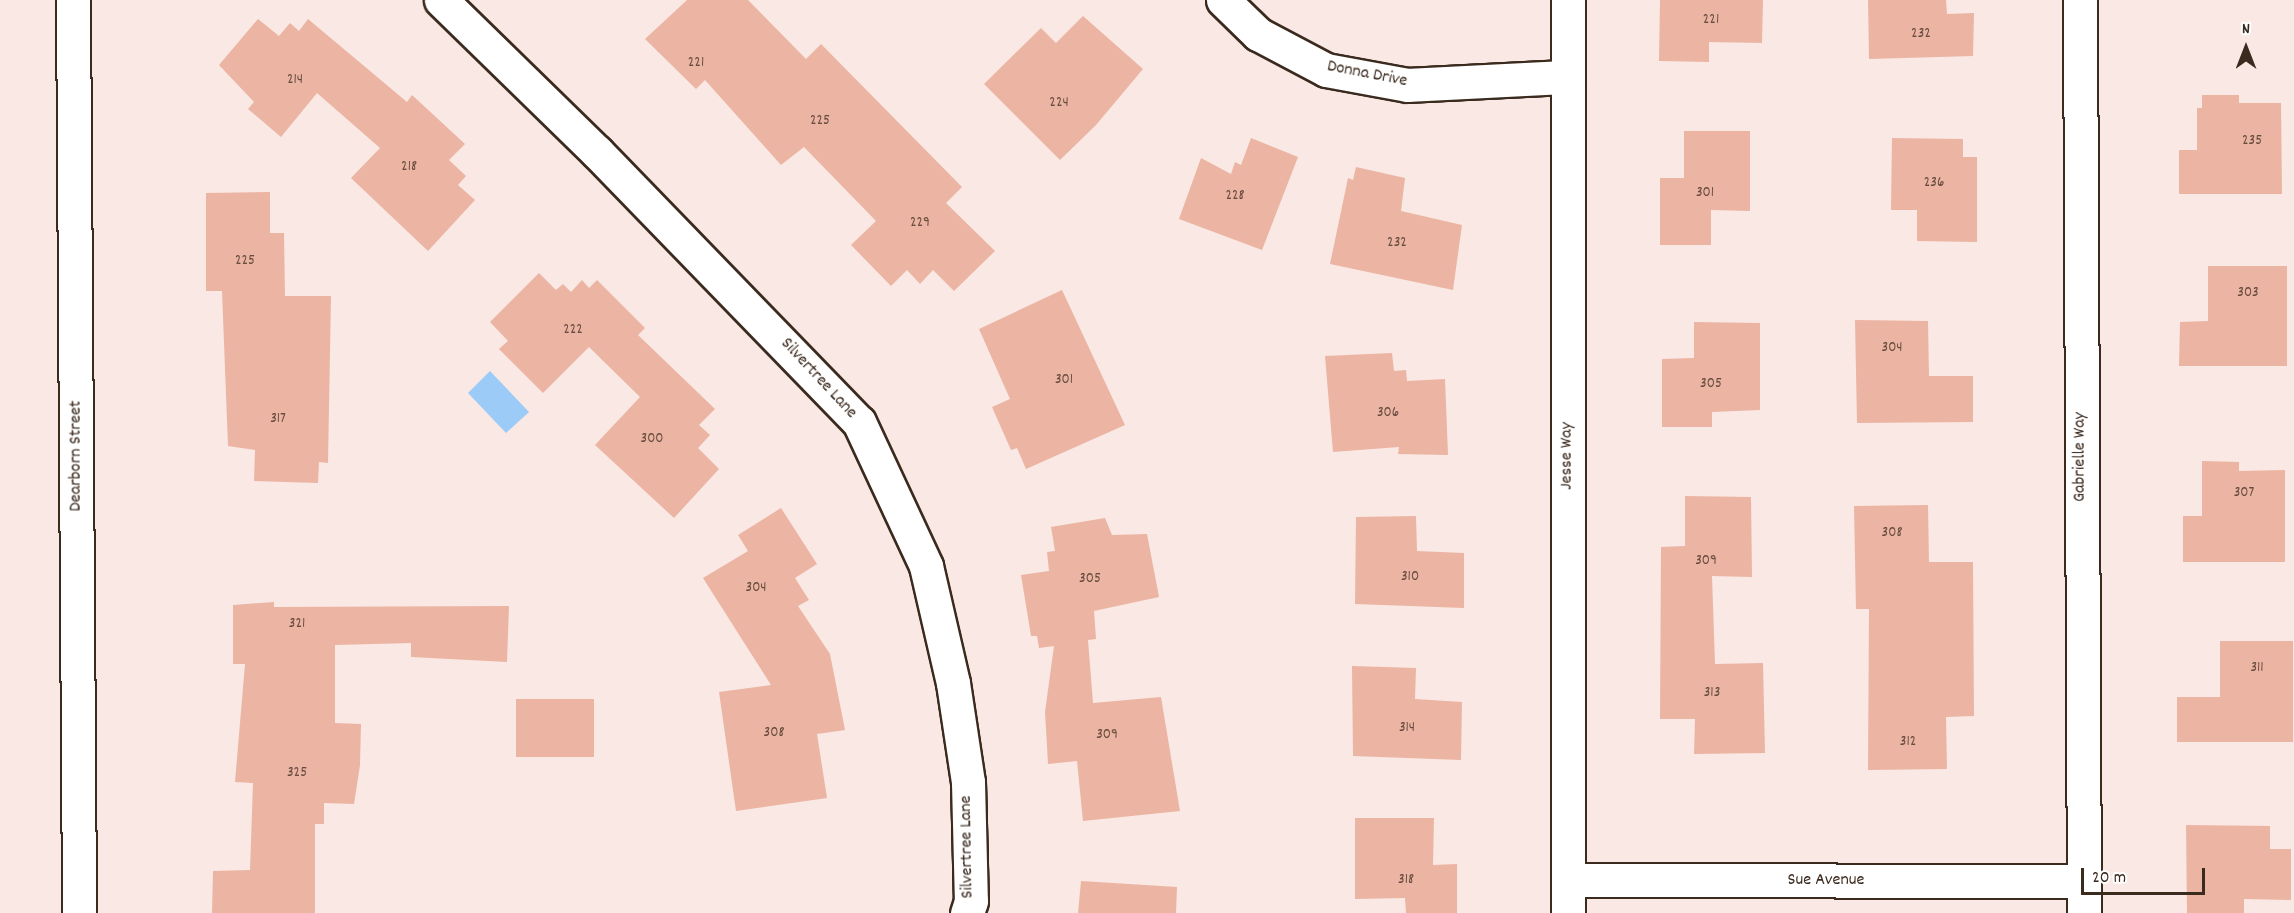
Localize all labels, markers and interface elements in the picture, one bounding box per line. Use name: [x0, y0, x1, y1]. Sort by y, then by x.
house number: 221: [1703, 12, 1719, 30]
north arrow: [2216, 18, 2276, 78]
text: N: [2242, 18, 2250, 41]
house number: 232: [1911, 26, 1931, 44]
house number: 221: [688, 55, 704, 73]
street label: Donna Drive: [1325, 57, 1409, 93]
house number: 214: [287, 72, 303, 90]
house number: 224: [1049, 95, 1069, 113]
house number: 225: [810, 113, 830, 131]
house number: 235: [2242, 133, 2262, 151]
house number: 218: [401, 159, 417, 177]
house number: 236: [1924, 175, 1944, 193]
house number: 301: [1696, 185, 1714, 203]
house number: 228: [1225, 188, 1245, 206]
house number: 229: [910, 215, 930, 233]
house number: 232: [1387, 235, 1407, 253]
house number: 225: [235, 253, 255, 271]
house number: 303: [2237, 285, 2259, 303]
house number: 222: [563, 322, 583, 340]
street label: Silvertree Lane: [775, 334, 861, 424]
house number: 304: [1881, 340, 1903, 358]
house number: 301: [1055, 372, 1073, 390]
house number: 305: [1700, 376, 1722, 394]
street label: Dearborn Street: [66, 401, 88, 511]
house number: 306: [1377, 405, 1399, 423]
house number: 317: [270, 411, 286, 429]
street label: Gabrielle Way: [2070, 412, 2092, 502]
street label: Jesse Way: [1557, 422, 1579, 490]
house number: 300: [640, 431, 664, 449]
house number: 307: [2234, 485, 2254, 503]
house number: 308: [1882, 525, 1902, 543]
house number: 309: [1695, 553, 1717, 571]
house number: 310: [1401, 569, 1419, 587]
house number: 305: [1079, 571, 1101, 589]
house number: 304: [745, 580, 767, 598]
house number: 321: [289, 616, 305, 634]
house number: 311: [2250, 660, 2264, 678]
house number: 313: [1704, 685, 1720, 703]
house number: 314: [1399, 720, 1415, 738]
house number: 308: [764, 725, 784, 743]
house number: 309: [1096, 727, 1118, 745]
house number: 312: [1900, 734, 1916, 752]
house number: 325: [287, 765, 307, 783]
street label: Silvertree Lane: [956, 795, 980, 899]
scale bar: [2084, 856, 2208, 894]
text: 20 m: [2092, 866, 2126, 891]
street label: Sue Avenue: [1788, 870, 1864, 892]
house number: 318: [1398, 872, 1414, 890]

